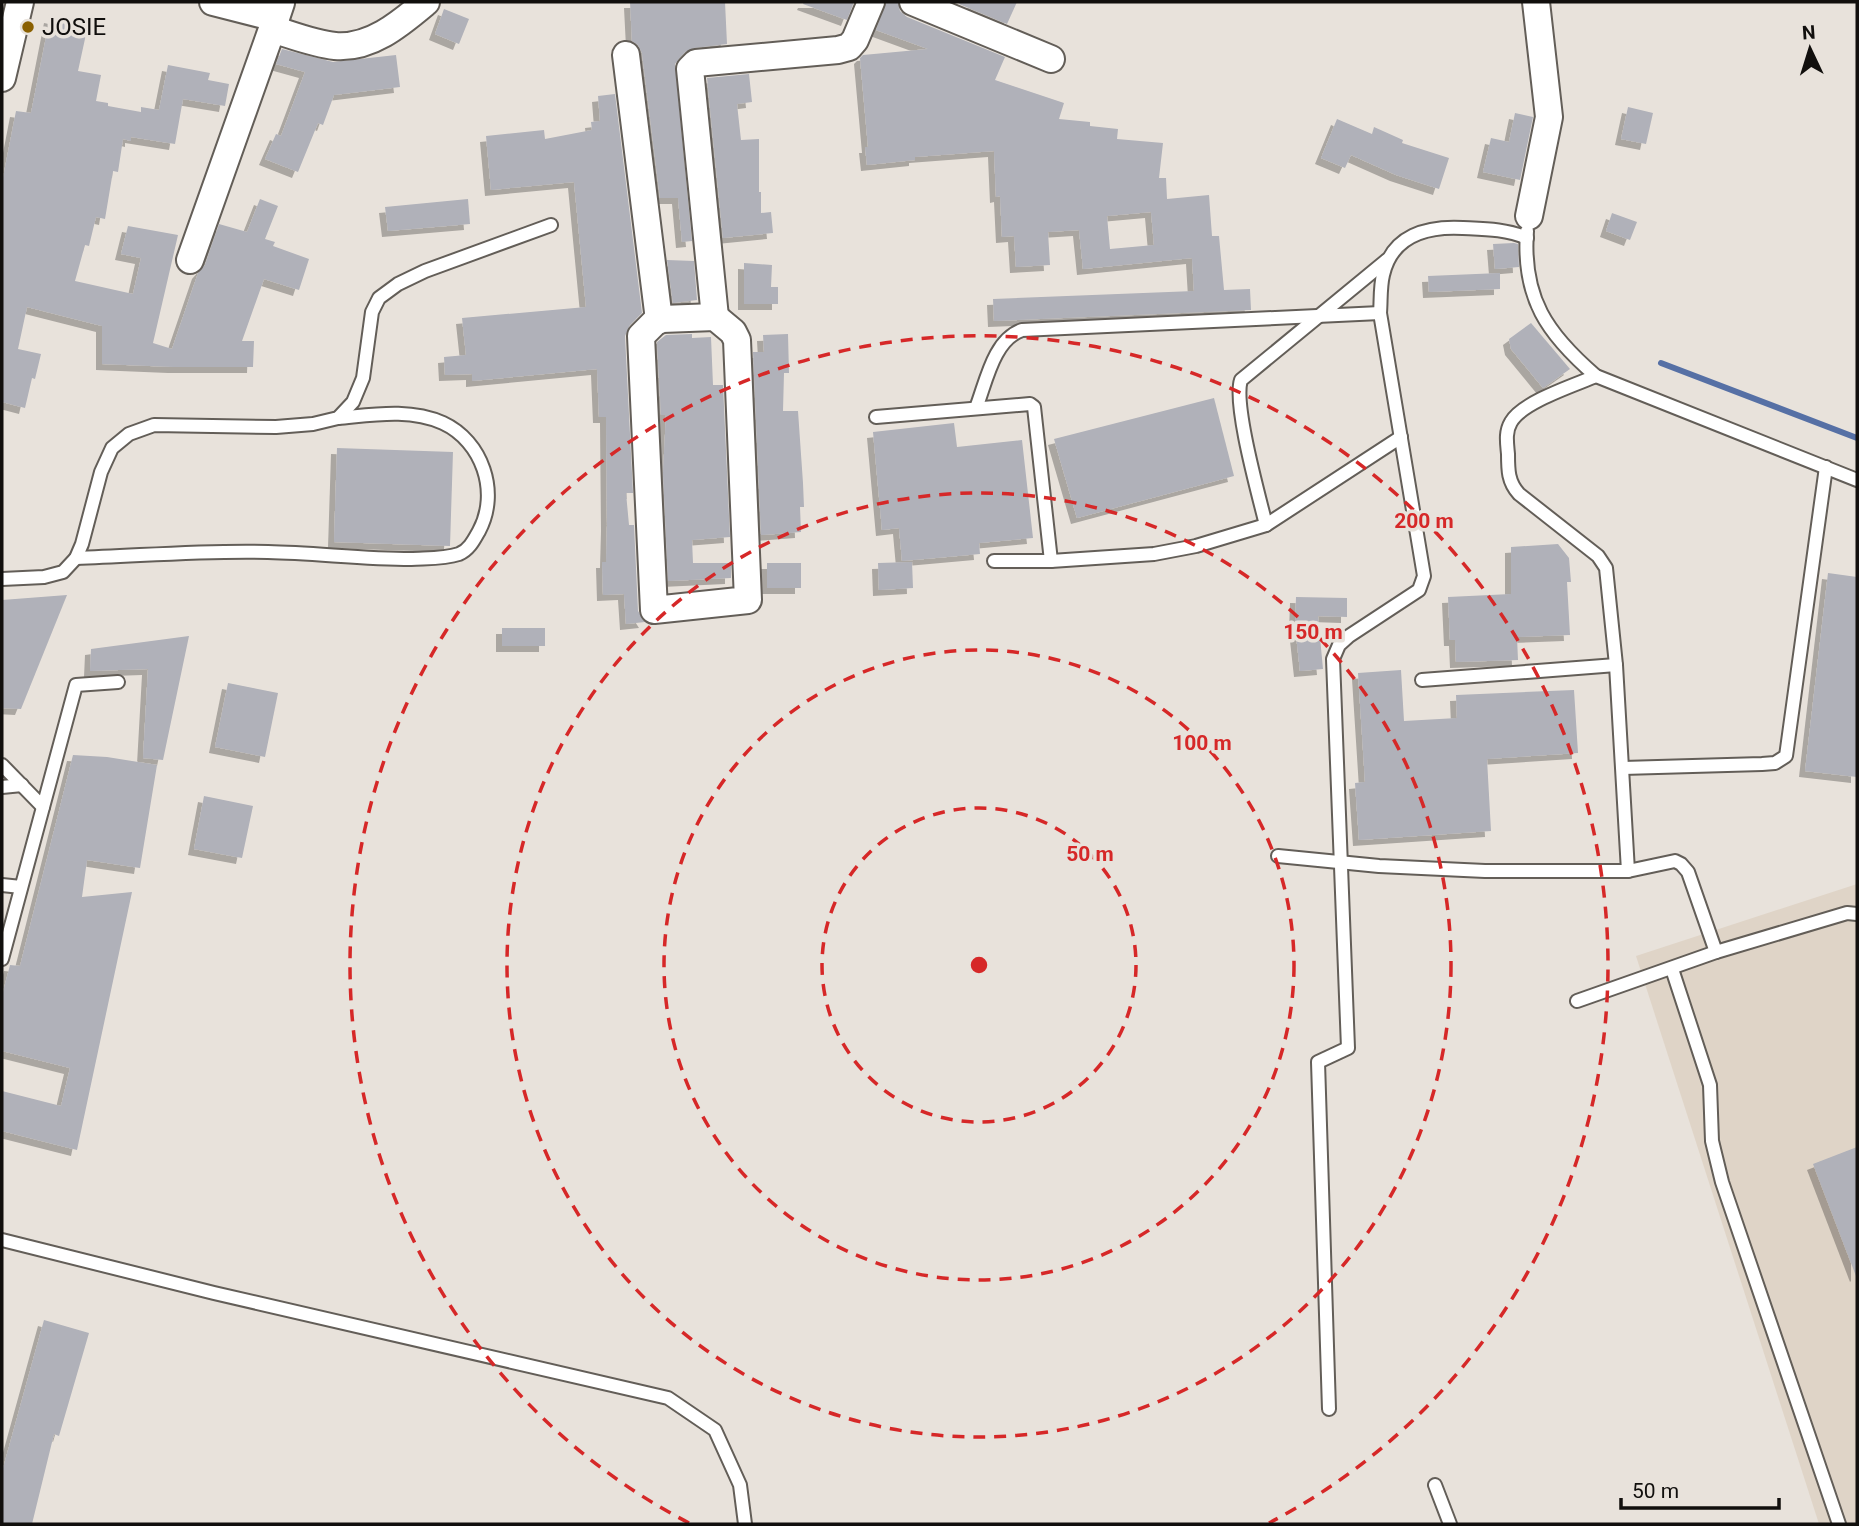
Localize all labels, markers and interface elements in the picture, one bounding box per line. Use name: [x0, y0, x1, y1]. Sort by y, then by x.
place label: JOSIE: [42, 13, 106, 41]
north arrow: [1775, 14, 1845, 84]
marker: JOSIE: [20, 19, 36, 35]
text: N: [1801, 21, 1816, 44]
text: 200 m: [1394, 509, 1454, 533]
text: 150 m: [1283, 620, 1343, 644]
text: 100 m: [1172, 731, 1232, 755]
text: 50 m: [1066, 842, 1114, 866]
centre of rings: [967, 953, 991, 977]
scale bar: [1621, 1466, 1778, 1510]
text: 50 m: [1632, 1479, 1679, 1503]

